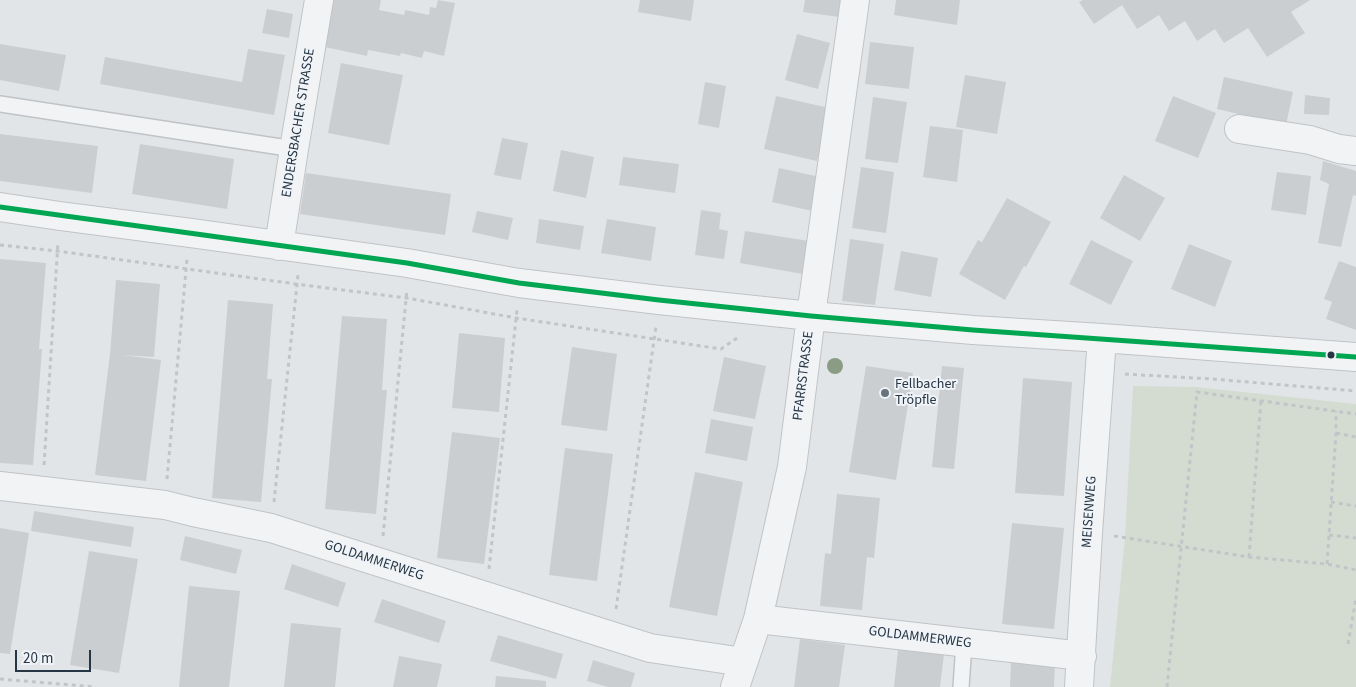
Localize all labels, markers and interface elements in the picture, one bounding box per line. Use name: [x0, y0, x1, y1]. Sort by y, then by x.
street label: ENDERSBACHER STRASSE: [279, 47, 319, 199]
street label: PFARRSTRASSE: [790, 330, 818, 422]
unlabelled marker: [1326, 350, 1336, 360]
place label: Fellbacher Tröpfle: [895, 377, 956, 410]
marker: Fellbacher Tröpfle: [879, 387, 891, 399]
street label: MEISENWEG: [1079, 475, 1101, 549]
street label: GOLDAMMERWEG: [322, 537, 426, 585]
street label: GOLDAMMERWEG: [868, 623, 972, 653]
scale bar: [18, 640, 94, 672]
text: 20 m: [23, 648, 53, 669]

